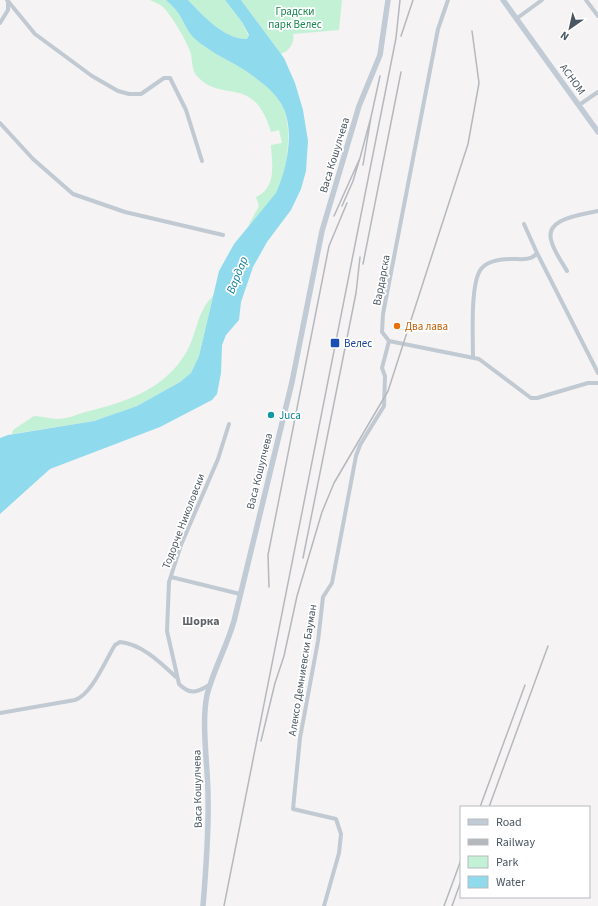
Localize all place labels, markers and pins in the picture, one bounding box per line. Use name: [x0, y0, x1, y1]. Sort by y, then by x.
place label: Два лава: [405, 319, 448, 334]
marker: Два лава: [392, 321, 402, 331]
place label: Велес: [344, 336, 372, 351]
marker: Велес: [329, 337, 341, 349]
place label: Juca: [279, 408, 301, 423]
marker: Juca: [266, 410, 276, 420]

